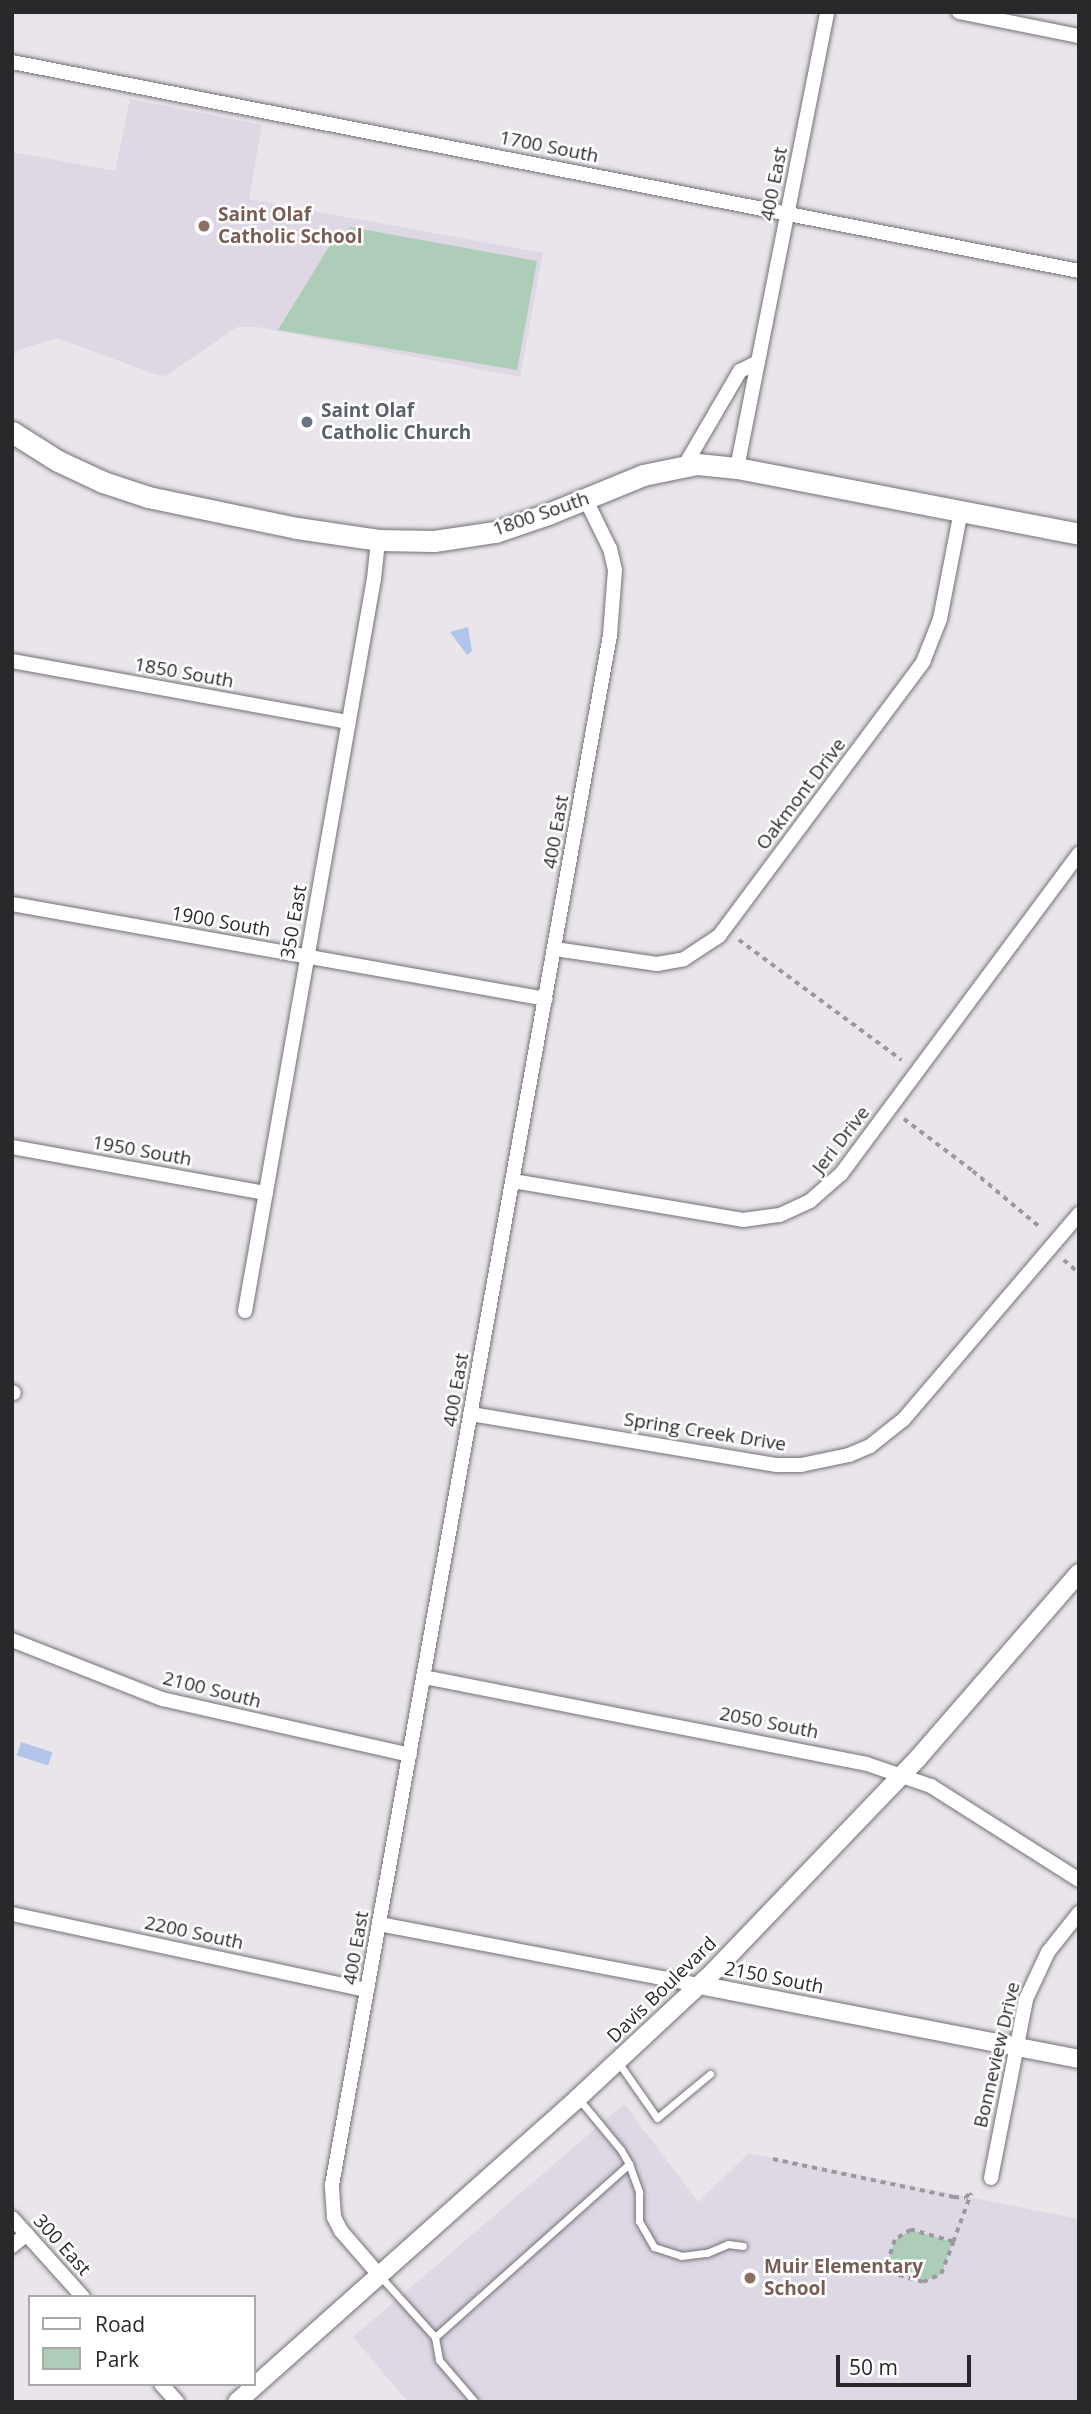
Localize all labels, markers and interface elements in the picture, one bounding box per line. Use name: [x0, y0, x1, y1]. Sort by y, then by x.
street label: 1700 South: [498, 126, 600, 168]
street label: 400 East: [756, 145, 792, 223]
place label: Saint Olaf Catholic School: [218, 204, 362, 248]
marker: Saint Olaf Catholic School: [196, 218, 212, 234]
place label: Saint Olaf Catholic Church: [321, 400, 471, 444]
marker: Saint Olaf Catholic Church: [299, 414, 315, 430]
street label: 1800 South: [490, 487, 592, 541]
street label: 1850 South: [133, 653, 235, 693]
street label: Oakmont Drive: [752, 734, 850, 854]
street label: 400 East: [538, 793, 574, 871]
street label: 350 East: [276, 883, 312, 961]
street label: 1900 South: [170, 902, 272, 942]
street label: Jeri Drive: [807, 1102, 875, 1178]
street label: 1950 South: [91, 1131, 193, 1171]
street label: 400 East: [438, 1351, 474, 1429]
street label: Spring Creek Drive: [622, 1408, 788, 1456]
street label: 2100 South: [161, 1667, 263, 1713]
street label: 2050 South: [718, 1702, 820, 1744]
street label: 400 East: [338, 1909, 374, 1987]
street label: 2200 South: [143, 1911, 245, 1955]
street label: Davis Boulevard: [603, 1932, 721, 2048]
street label: 2150 South: [723, 1957, 825, 1999]
street label: Bonneview Drive: [969, 1980, 1025, 2130]
street label: 300 East: [29, 2210, 95, 2280]
place label: Muir Elementary School: [764, 2256, 923, 2300]
marker: Muir Elementary School: [742, 2270, 758, 2286]
legend: [28, 2295, 256, 2386]
text: Road: [95, 2310, 145, 2338]
scale bar: [839, 2340, 974, 2384]
text: Park: [95, 2345, 139, 2373]
text: 50 m: [849, 2353, 898, 2381]

